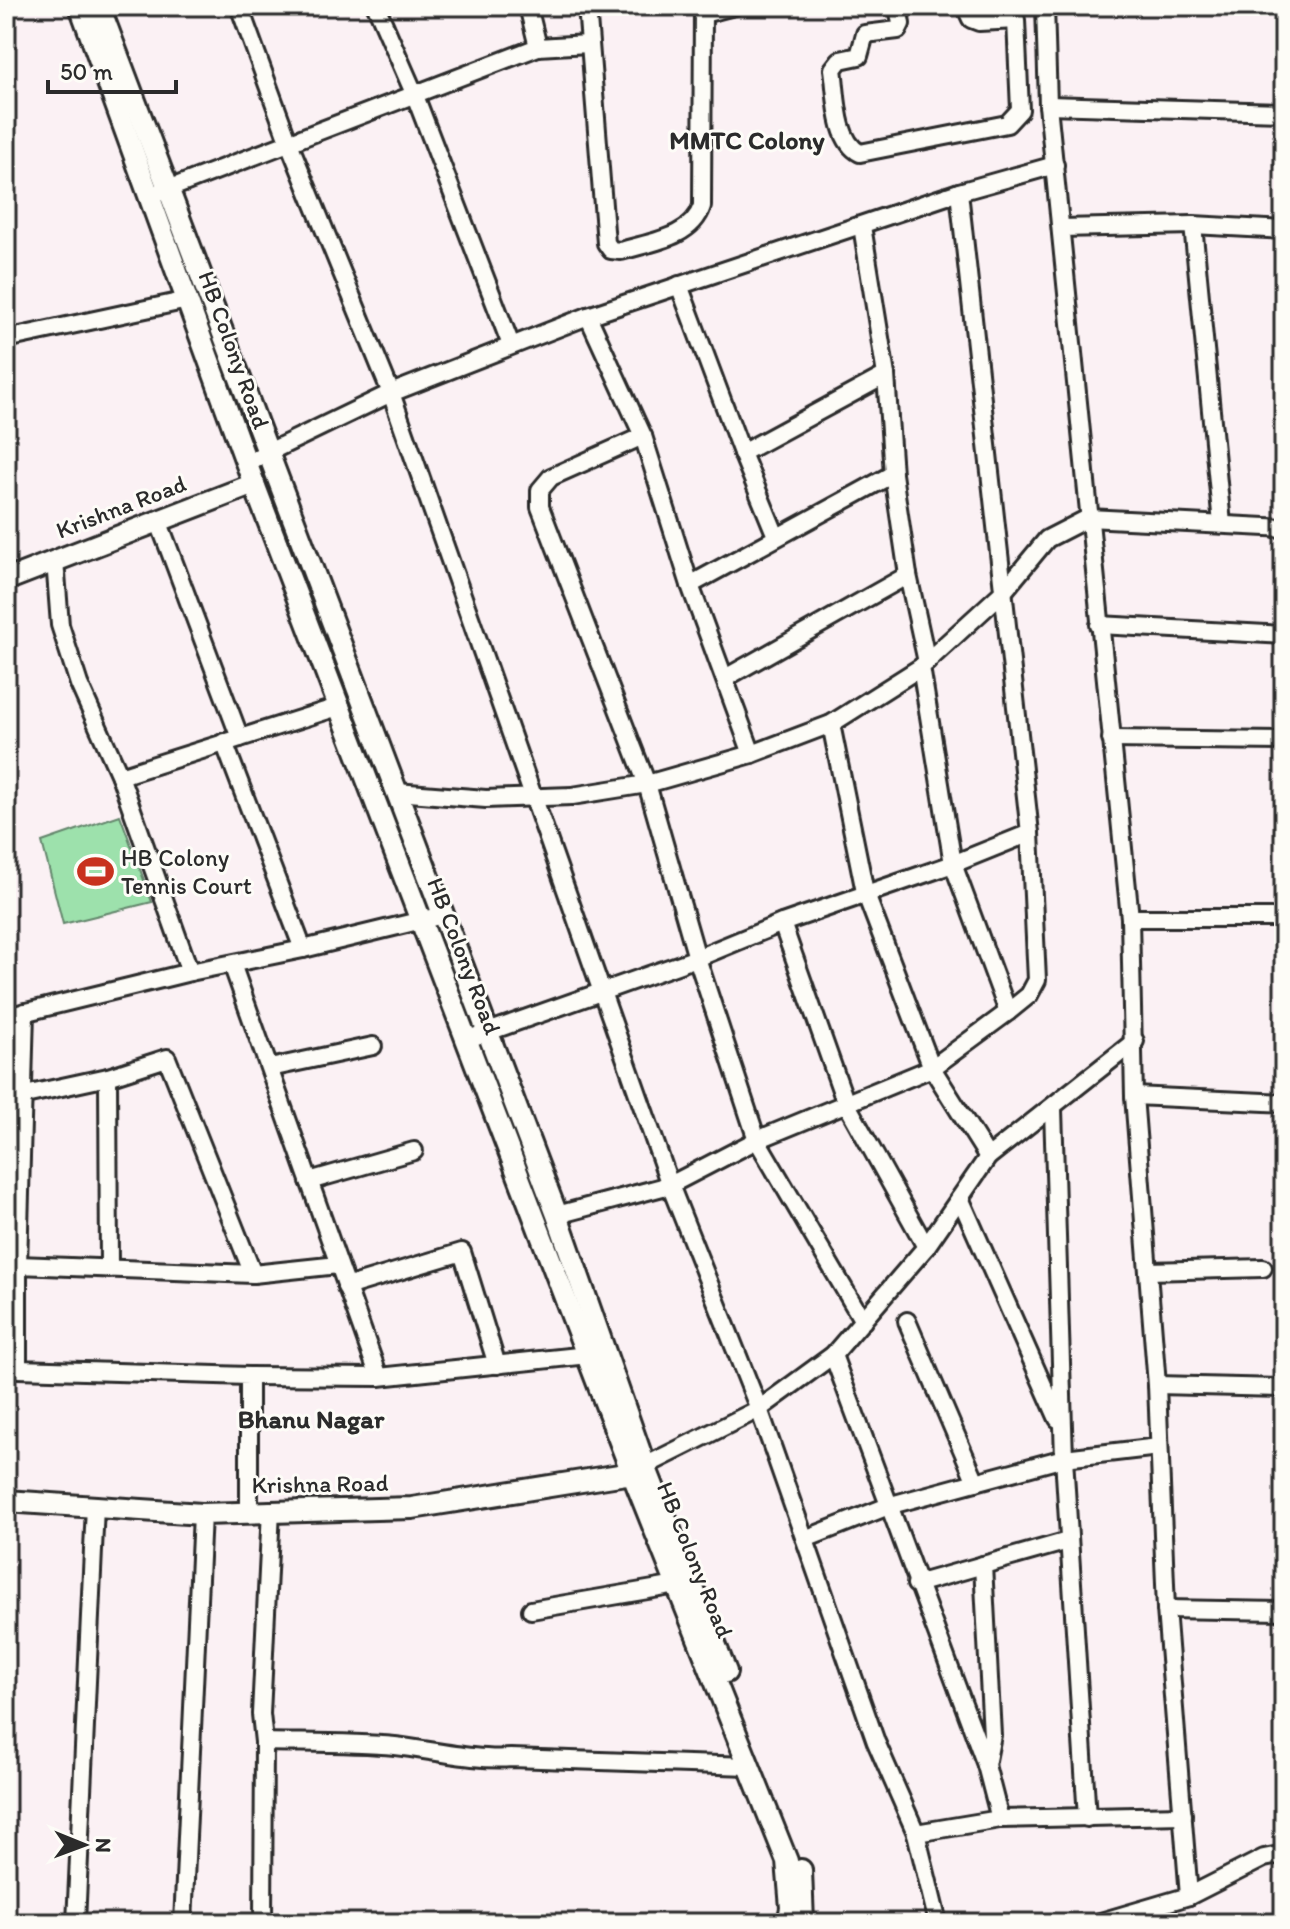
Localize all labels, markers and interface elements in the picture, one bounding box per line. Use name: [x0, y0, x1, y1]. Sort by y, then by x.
scale bar: [48, 44, 176, 94]
text: 50 m: [60, 57, 113, 86]
district label: MMTC Colony: [669, 124, 825, 156]
street label: HB Colony Road: [192, 267, 276, 433]
street label: Krishna Road: [52, 468, 190, 545]
place label: HB Colony Tennis Court: [121, 843, 252, 900]
sports icon: HB Colony Tennis Court: [76, 853, 114, 891]
street label: HB Colony Road: [421, 873, 508, 1038]
district label: Bhanu Nagar: [238, 1403, 385, 1435]
street label: Krishna Road: [251, 1468, 389, 1499]
street label: HB Colony Road: [651, 1477, 740, 1642]
north arrow: [44, 1805, 124, 1885]
text: N: [90, 1838, 117, 1853]

